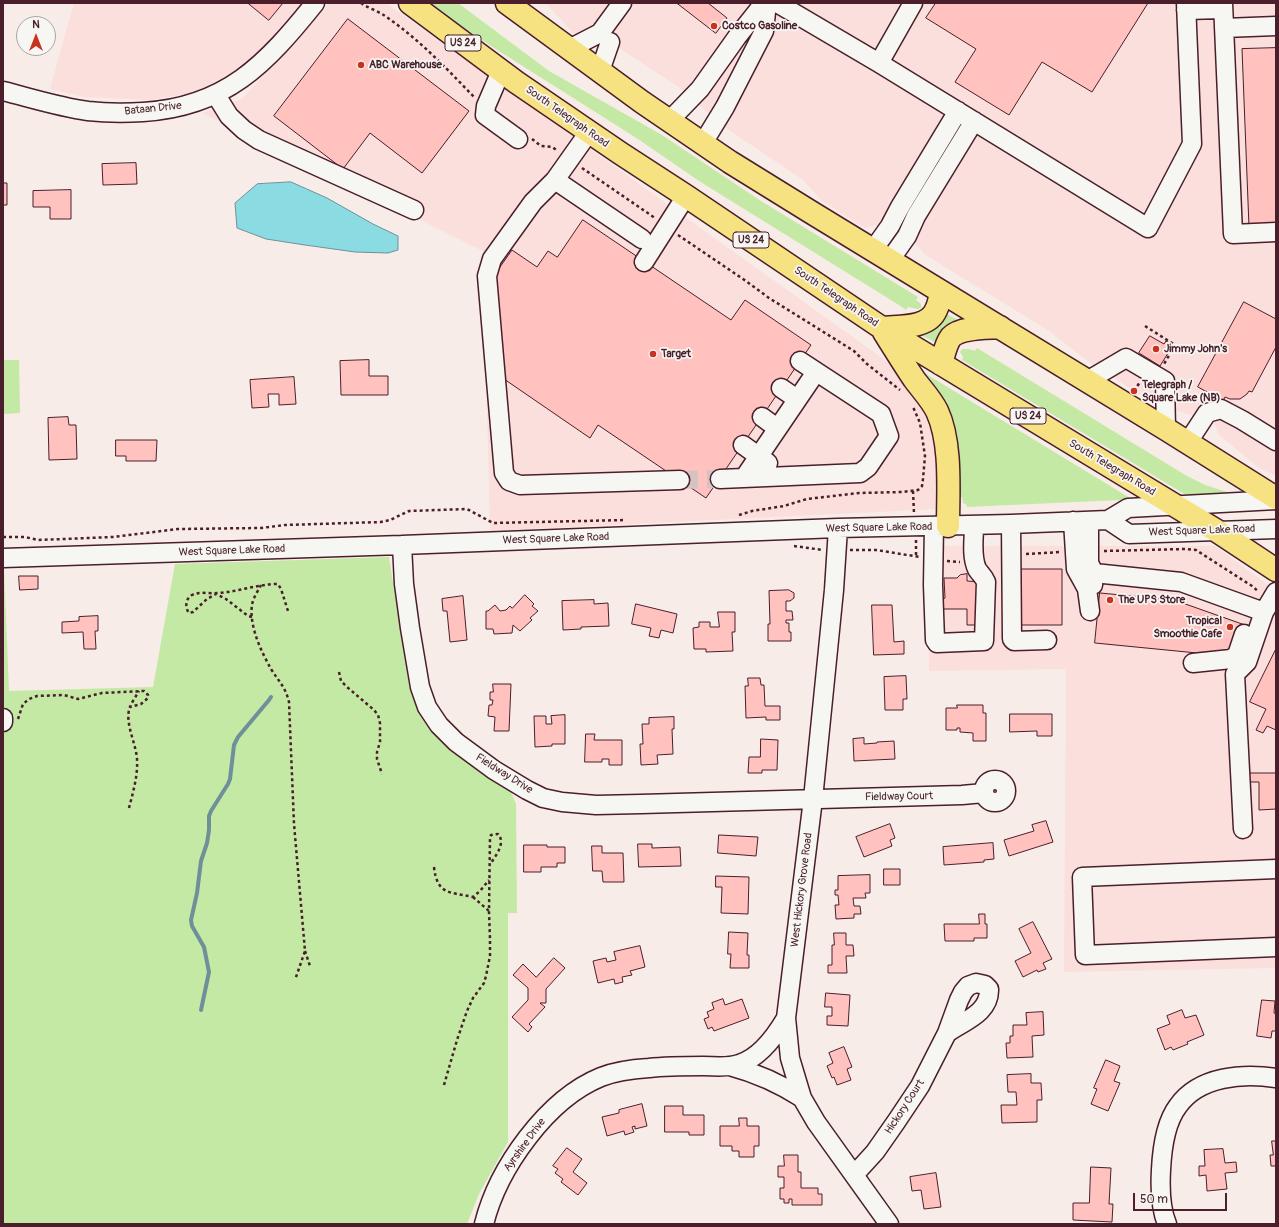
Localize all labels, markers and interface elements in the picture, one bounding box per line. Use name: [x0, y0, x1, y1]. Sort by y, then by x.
north arrow: [16, 16, 56, 56]
text: N: [32, 18, 40, 31]
place label: Costco Gasoline: [722, 19, 797, 33]
marker: Costco Gasoline: [709, 21, 719, 31]
road number: US 24: [445, 35, 481, 51]
place label: ABC Warehouse: [369, 58, 442, 72]
marker: ABC Warehouse: [356, 60, 366, 70]
street label: South Telegraph Road: [523, 83, 611, 151]
street label: Bataan Drive: [124, 99, 182, 119]
road number: US 24: [733, 232, 769, 248]
street label: South Telegraph Road: [791, 264, 881, 330]
place label: Jimmy John's: [1164, 342, 1227, 356]
marker: Jimmy John's: [1151, 344, 1161, 354]
place label: Target: [661, 347, 691, 361]
marker: Target: [648, 349, 658, 359]
place label: Telegraph / Square Lake (NB): [1142, 378, 1220, 404]
marker: Telegraph / Square Lake (NB): [1129, 386, 1139, 396]
road number: US 24: [1010, 408, 1046, 424]
street label: South Telegraph Road: [1066, 437, 1158, 499]
street label: West Square Lake Road: [826, 520, 932, 536]
street label: West Square Lake Road: [1148, 523, 1256, 539]
street label: West Square Lake Road: [502, 531, 610, 547]
street label: West Square Lake Road: [178, 543, 286, 559]
place label: The UPS Store: [1118, 593, 1185, 607]
marker: The UPS Store: [1105, 595, 1115, 605]
place label: Tropical Smoothie Cafe: [1153, 614, 1222, 640]
marker: Tropical Smoothie Cafe: [1225, 622, 1235, 632]
street label: Fieldway Drive: [473, 751, 535, 797]
street label: Fieldway Court: [865, 790, 933, 804]
street label: West Hickory Grove Road: [788, 832, 816, 948]
street label: Hickory Court: [882, 1077, 928, 1137]
street label: Ayrshire Drive: [501, 1116, 549, 1174]
scale bar: [1135, 1185, 1229, 1211]
text: 50 m: [1140, 1192, 1168, 1207]

